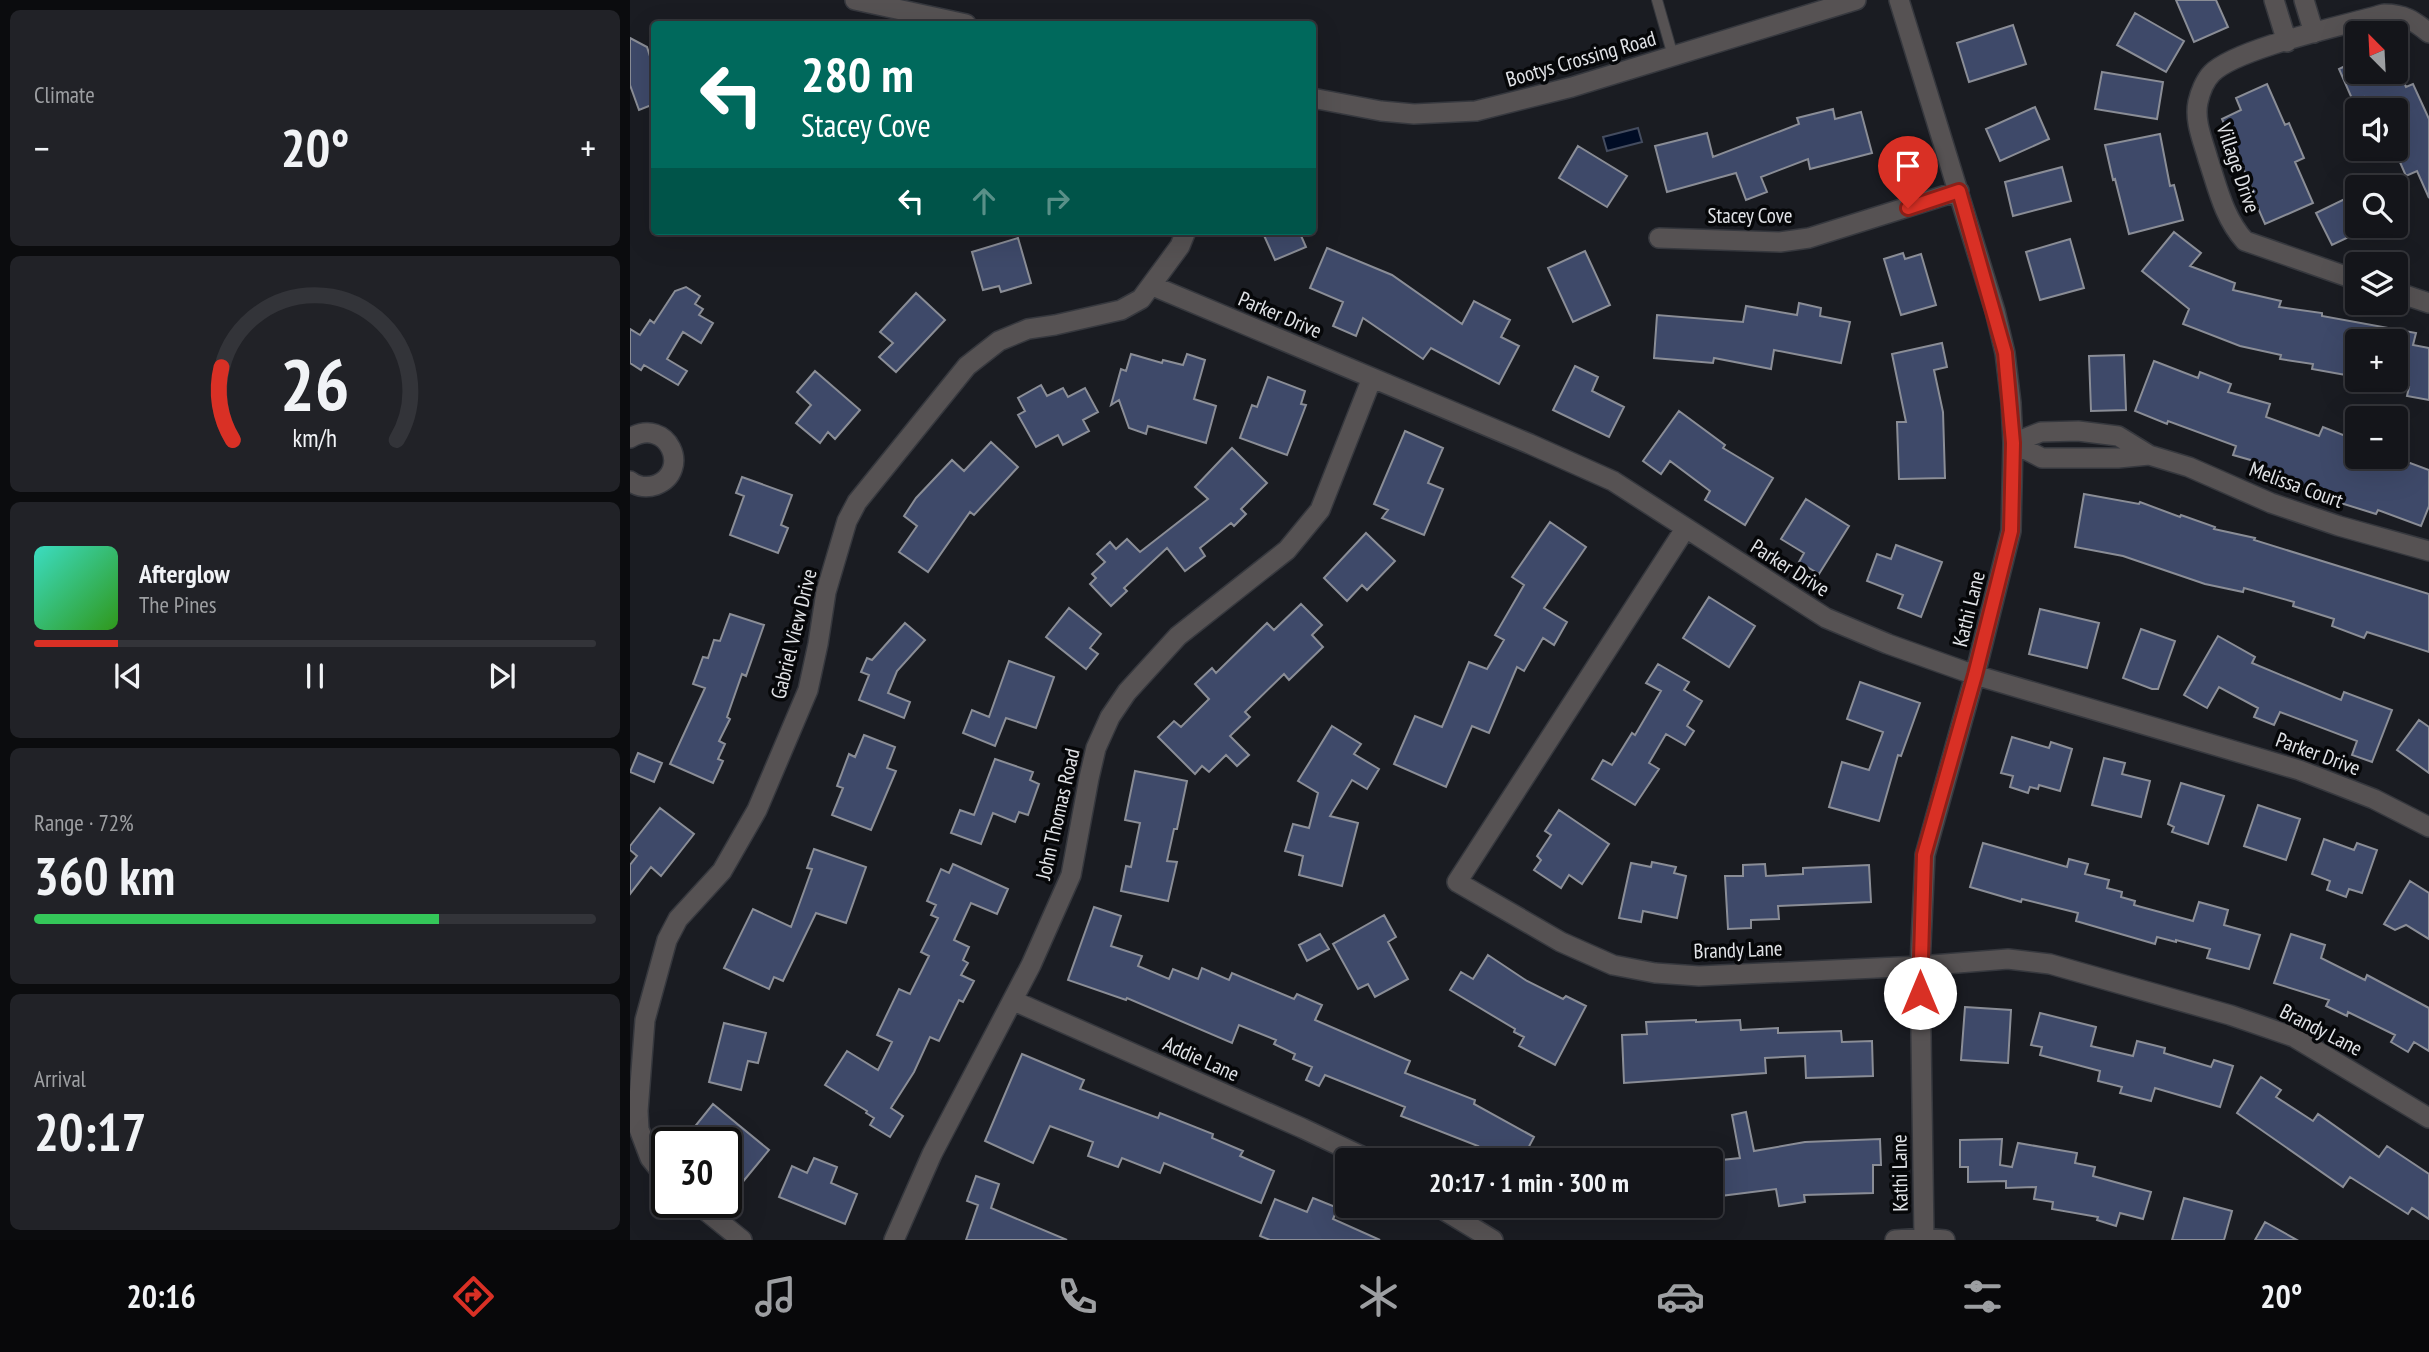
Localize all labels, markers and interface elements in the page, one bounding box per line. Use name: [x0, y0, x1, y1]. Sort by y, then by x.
north arrow: [2345, 21, 2408, 84]
map controls: [2345, 21, 2408, 469]
street label: Bootys Crossing Road: [1503, 24, 1659, 93]
text: 280 m: [801, 42, 914, 106]
icon: left: [686, 49, 777, 140]
text: Climate: [34, 80, 95, 109]
button: sound: [2345, 98, 2408, 161]
text: Stacey Cove: [801, 104, 931, 146]
text: 20°: [281, 114, 349, 181]
street label: Village Drive: [2210, 119, 2266, 216]
text: −: [34, 123, 50, 172]
text: +: [580, 123, 596, 172]
pin: [1878, 136, 1938, 208]
icon: arrive: [1889, 147, 1927, 185]
button: search: [2345, 175, 2408, 238]
icon: left: [892, 182, 930, 220]
icon: ahead: [965, 182, 1003, 220]
icon: right: [1038, 182, 1076, 220]
street label: Stacey Cove: [1707, 202, 1793, 229]
button: layers: [2345, 252, 2408, 315]
street label: Parker Drive: [1234, 285, 1326, 344]
button: +: [2345, 329, 2408, 392]
text: 26: [280, 336, 350, 430]
button: −: [2345, 406, 2408, 469]
text: km/h: [293, 422, 337, 454]
street label: Melissa Court: [2246, 455, 2347, 514]
street label: Parker Drive: [1746, 533, 1835, 602]
text: Afterglow: [139, 557, 230, 590]
street label: Gabriel View Drive: [764, 566, 823, 702]
street label: Kathi Lane: [1946, 568, 1991, 650]
text: The Pines: [139, 590, 217, 619]
icon: previous: [109, 657, 147, 695]
icon: pause: [296, 657, 334, 695]
icon: next: [483, 657, 521, 695]
street label: Parker Drive: [2272, 726, 2364, 781]
street label: John Thomas Road: [1029, 746, 1086, 883]
text: Range · 72%: [34, 808, 134, 837]
text: 360 km: [34, 842, 175, 909]
street label: Brandy Lane: [1693, 934, 1783, 965]
position arrow: [1883, 956, 1957, 1030]
street label: Brandy Lane: [2276, 997, 2367, 1062]
street label: Addie Lane: [1159, 1030, 1243, 1087]
text: Arrival: [34, 1064, 86, 1093]
text: 20:17: [34, 1098, 146, 1165]
speed limit sign: 30: [651, 1127, 742, 1218]
street label: Kathi Lane: [1885, 1134, 1914, 1212]
text: 20:17 · 1 min · 300 m: [1429, 1166, 1629, 1199]
icon: directions: [449, 1272, 498, 1321]
icon: music: [751, 1272, 800, 1321]
icon: phone: [1053, 1272, 1102, 1321]
icon: climate: [1354, 1272, 1403, 1321]
icon: car: [1656, 1272, 1705, 1321]
icon: filters: [1958, 1272, 2007, 1321]
text: 20:16: [126, 1275, 196, 1317]
text: 20°: [2260, 1275, 2303, 1317]

